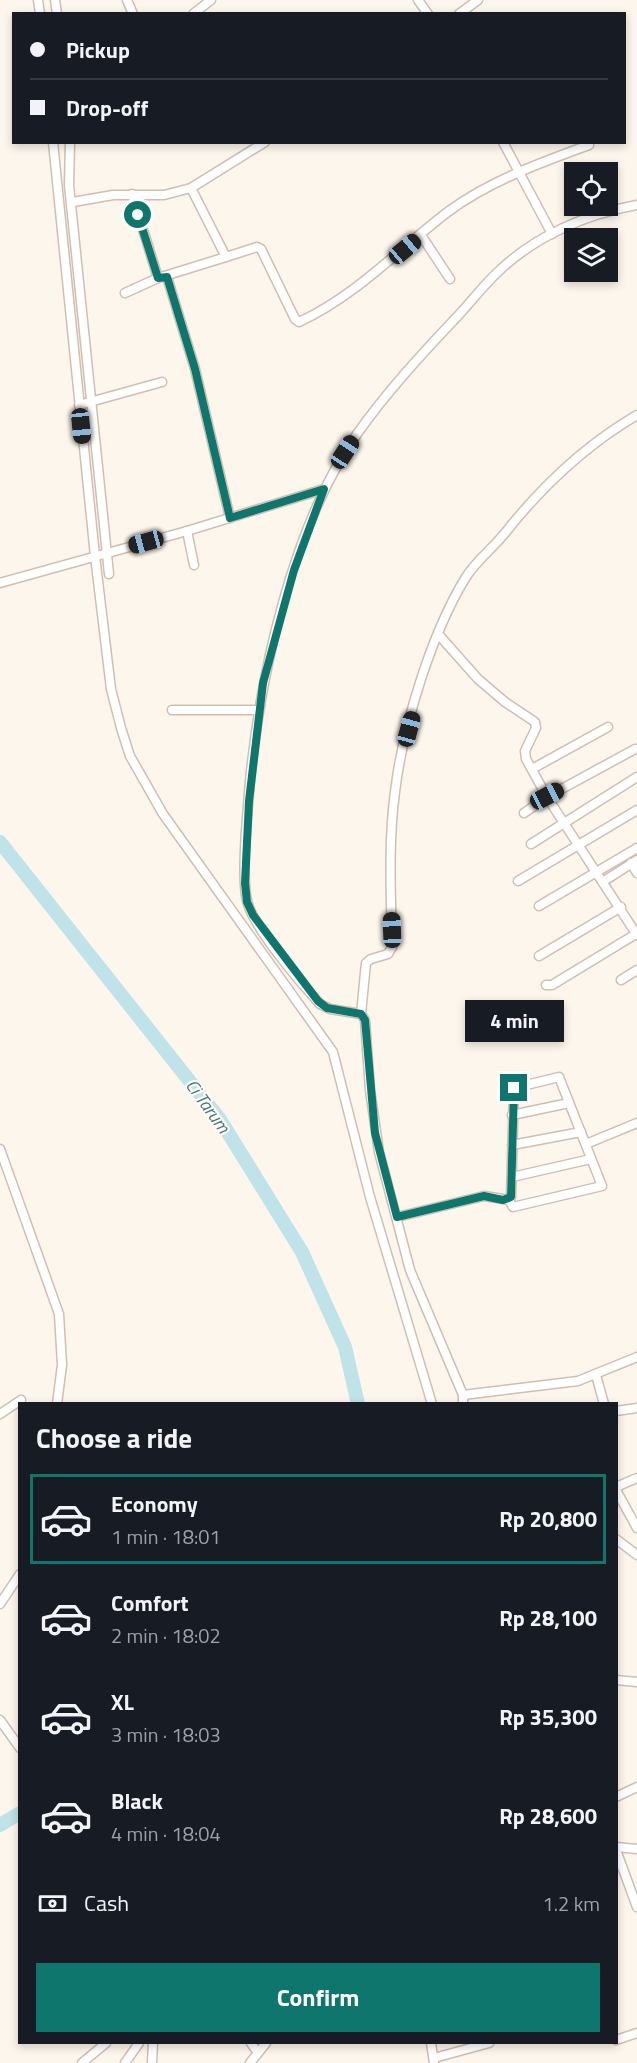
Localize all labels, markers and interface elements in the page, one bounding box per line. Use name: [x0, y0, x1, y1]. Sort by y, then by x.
text: Pickup: [66, 33, 130, 67]
text: Drop-off: [66, 91, 148, 125]
map controls: [564, 162, 618, 282]
button: locate: [564, 162, 618, 216]
route start: [124, 201, 151, 228]
button: layers: [564, 228, 618, 282]
car: [385, 231, 425, 267]
car: [70, 407, 92, 445]
car: [328, 432, 362, 472]
car: [126, 529, 166, 555]
car: [396, 709, 422, 749]
car: [527, 780, 567, 812]
car: [382, 912, 402, 948]
callout: 4 min: [464, 1001, 564, 1043]
text: 4 min: [490, 1005, 539, 1036]
water label: Ci Tarum: [179, 1073, 238, 1140]
route end: [500, 1074, 527, 1101]
text: Choose a ride: [36, 1417, 192, 1458]
text: Economy: [111, 1487, 198, 1521]
icon: car: [39, 1492, 93, 1546]
text: Rp 20,800: [499, 1502, 597, 1536]
text: 1 min · 18:01: [111, 1521, 221, 1552]
text: Comfort: [111, 1586, 189, 1620]
icon: car: [39, 1591, 93, 1645]
text: Rp 28,100: [499, 1601, 597, 1635]
text: 2 min · 18:02: [111, 1620, 221, 1651]
text: XL: [111, 1685, 134, 1719]
icon: car: [39, 1690, 93, 1744]
text: Rp 35,300: [499, 1700, 597, 1734]
text: 3 min · 18:03: [111, 1719, 221, 1750]
text: Black: [111, 1784, 163, 1818]
icon: car: [39, 1789, 93, 1843]
text: Rp 28,600: [499, 1799, 597, 1833]
text: 4 min · 18:04: [111, 1818, 221, 1849]
text: Cash: [84, 1886, 129, 1920]
icon: cash: [36, 1887, 69, 1920]
text: 1.2 km: [543, 1888, 600, 1919]
button: Confirm: [36, 1963, 600, 2032]

